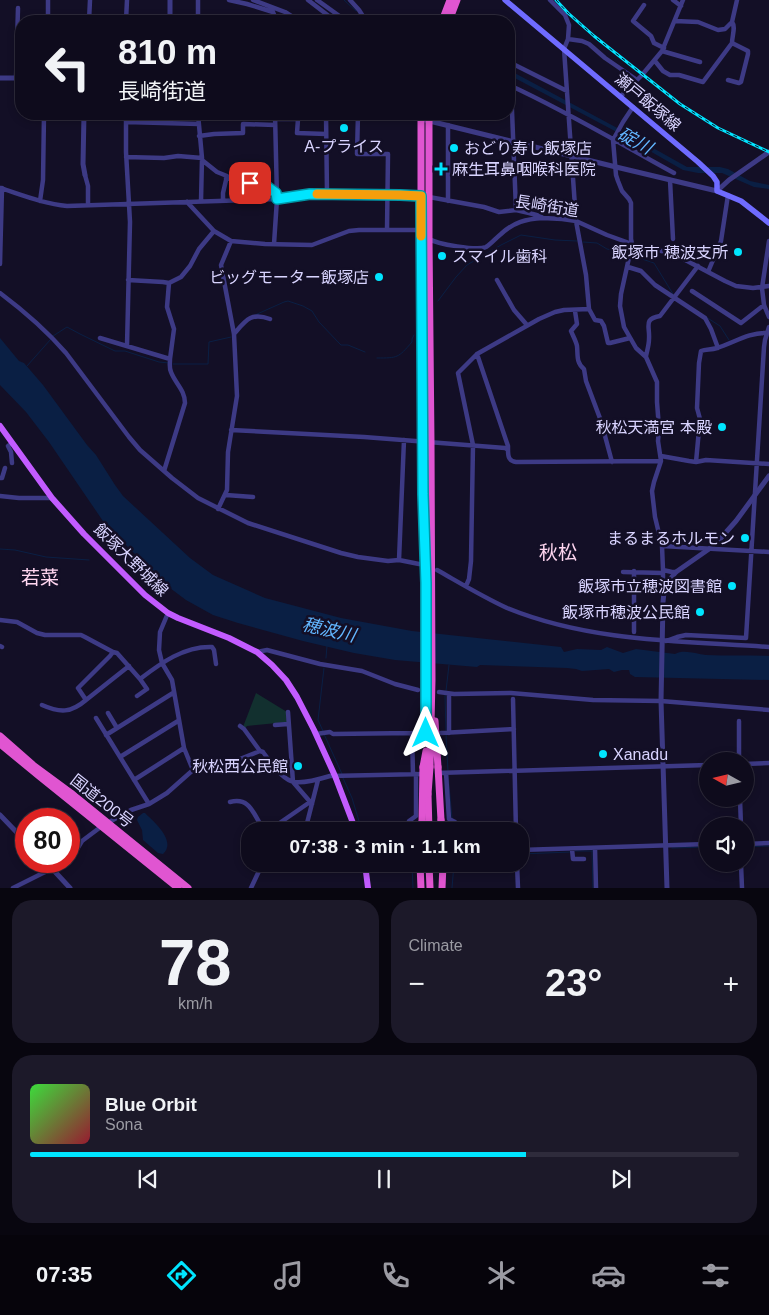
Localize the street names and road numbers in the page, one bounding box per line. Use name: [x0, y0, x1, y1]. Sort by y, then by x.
street label: 瀬戸飯塚線: [612, 70, 684, 134]
street label: 長崎街道: [514, 193, 580, 219]
street label: 飯塚大野城線: [91, 521, 171, 599]
street label: 国道200号: [67, 771, 137, 831]

